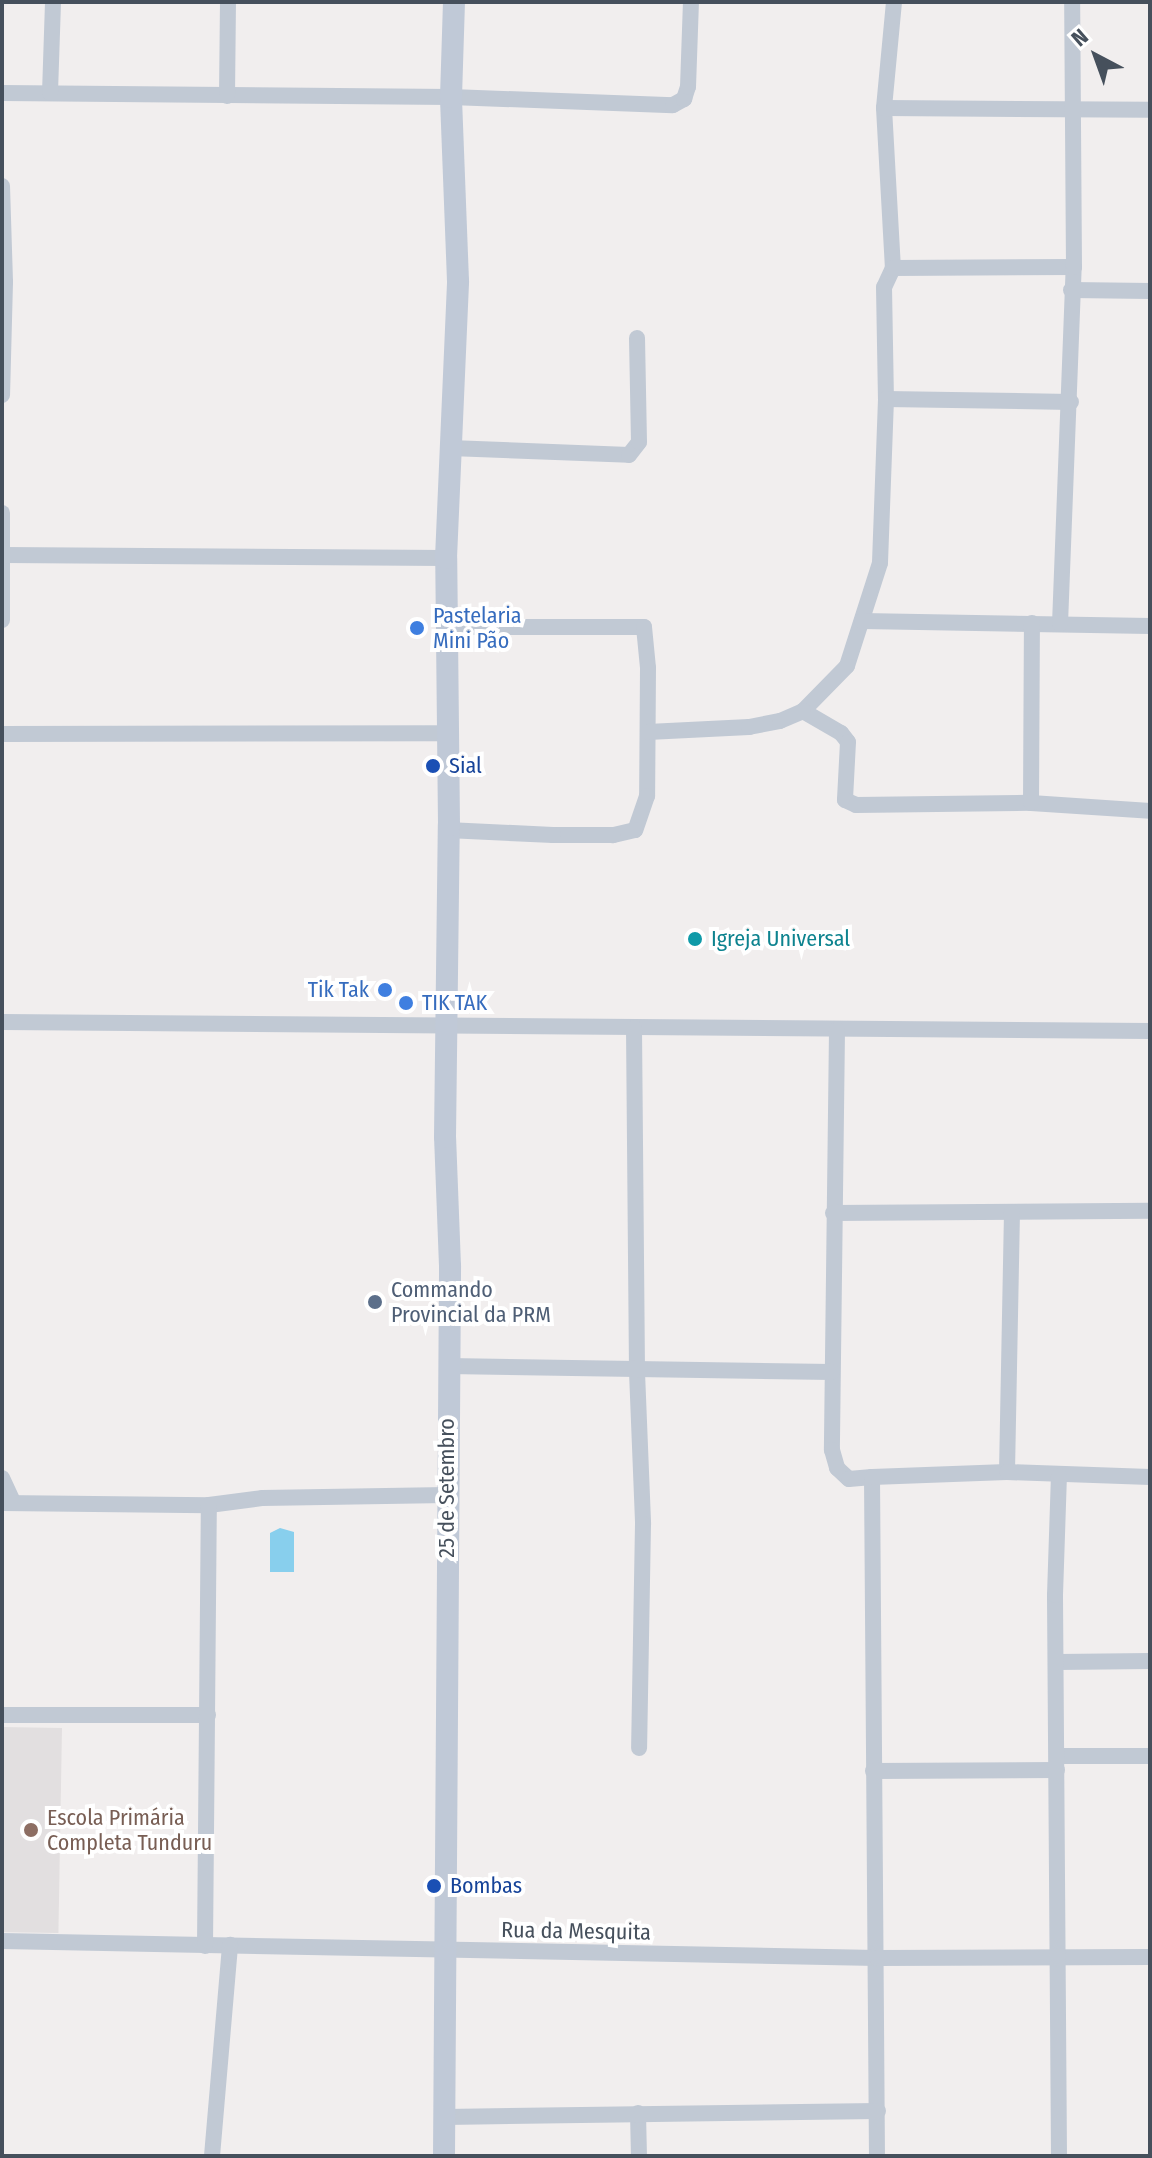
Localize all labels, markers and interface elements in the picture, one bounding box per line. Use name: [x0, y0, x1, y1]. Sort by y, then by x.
north arrow: [1056, 16, 1136, 96]
text: N: [1066, 23, 1094, 52]
place label: Pastelaria Mini Pão: [433, 602, 522, 654]
marker: Pastelaria Mini Pão: [408, 619, 426, 637]
place label: Sial: [449, 753, 482, 779]
marker: Sial: [424, 757, 442, 775]
place label: Igreja Universal: [711, 926, 850, 952]
marker: Igreja Universal: [686, 930, 704, 948]
place label: Tik Tak: [308, 977, 369, 1003]
marker: Tik Tak: [376, 981, 394, 999]
place label: TIK TAK: [422, 990, 487, 1016]
marker: TIK TAK: [397, 994, 415, 1012]
place label: Commando Provincial da PRM: [391, 1276, 551, 1328]
marker: Commando Provincial da PRM: [366, 1293, 384, 1311]
street label: 25 de Setembro: [434, 1418, 460, 1558]
place label: Escola Primária Completa Tunduru: [47, 1804, 212, 1856]
marker: Escola Primária Completa Tunduru: [22, 1821, 40, 1839]
place label: Bombas: [450, 1873, 522, 1899]
marker: Bombas: [425, 1877, 443, 1895]
street label: Rua da Mesquita: [501, 1916, 651, 1946]

